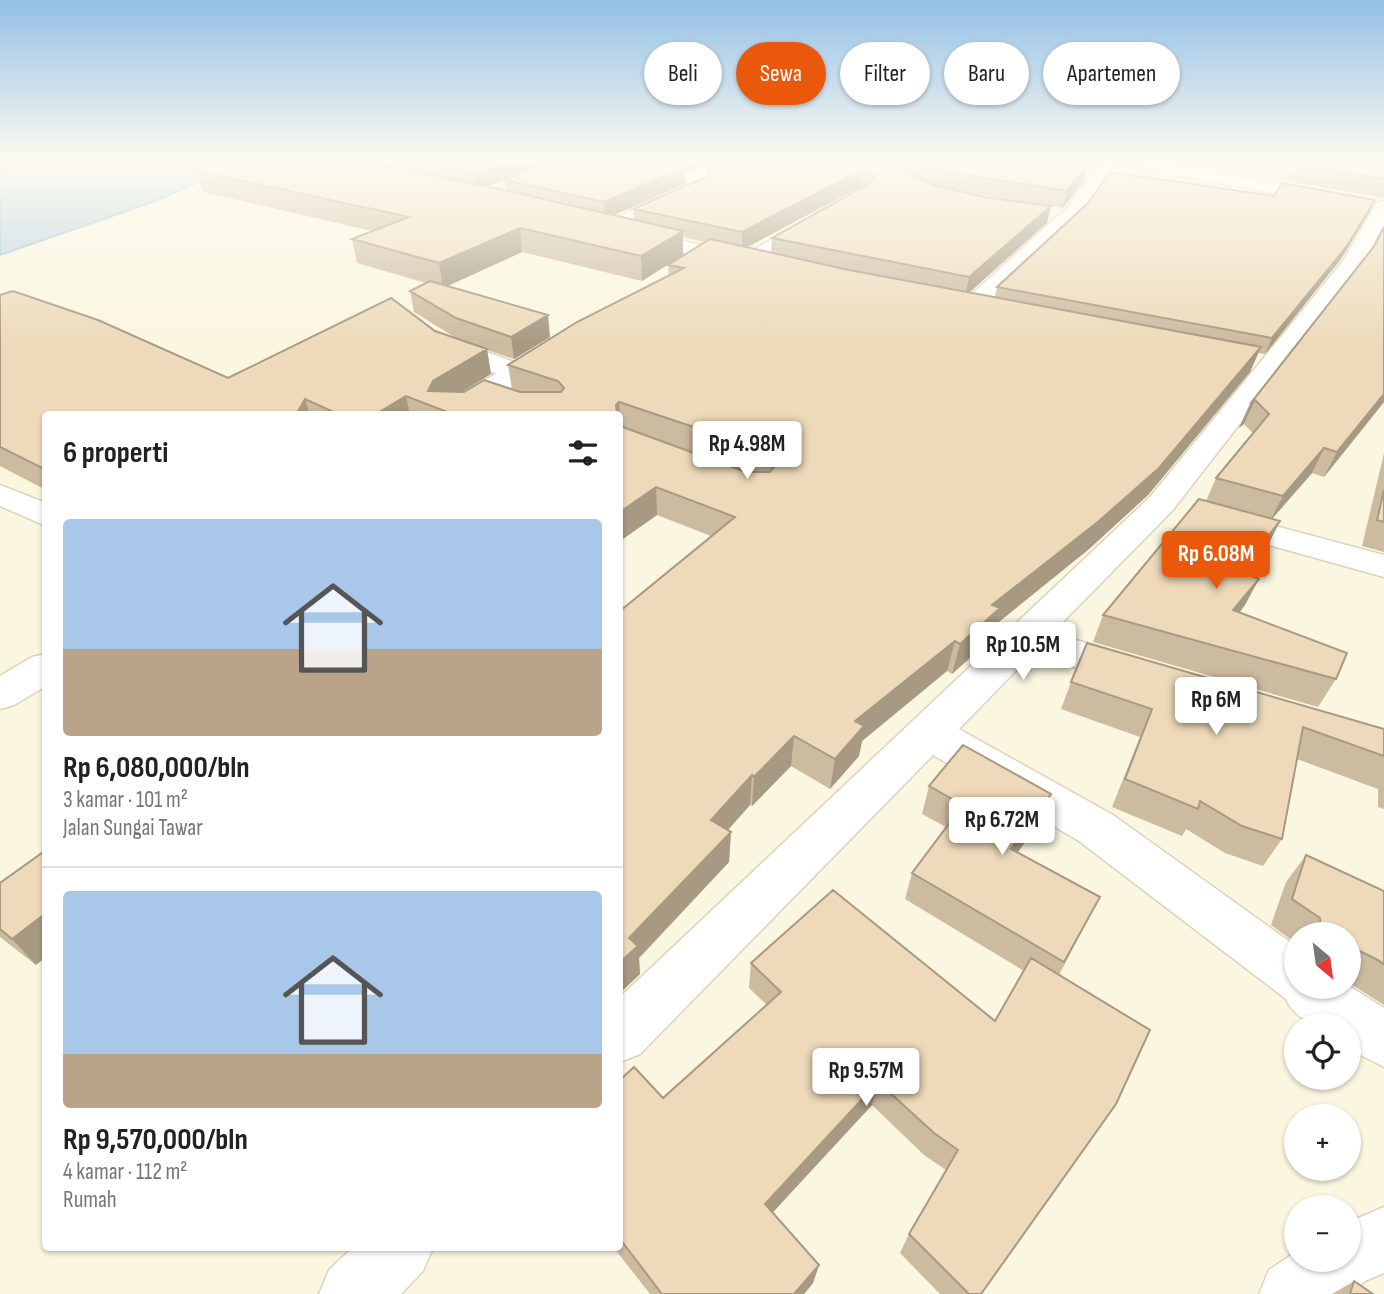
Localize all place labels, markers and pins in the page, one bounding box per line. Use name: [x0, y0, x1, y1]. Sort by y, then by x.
pin: Rp 4.98M: [675, 421, 819, 481]
pin: Rp 6.08M: [1144, 532, 1288, 591]
pin: Rp 10.5M: [951, 622, 1095, 682]
pin: Rp 6M: [1167, 678, 1265, 737]
pin: Rp 6.72M: [930, 798, 1074, 857]
pin: Rp 9.57M: [794, 1048, 938, 1108]

